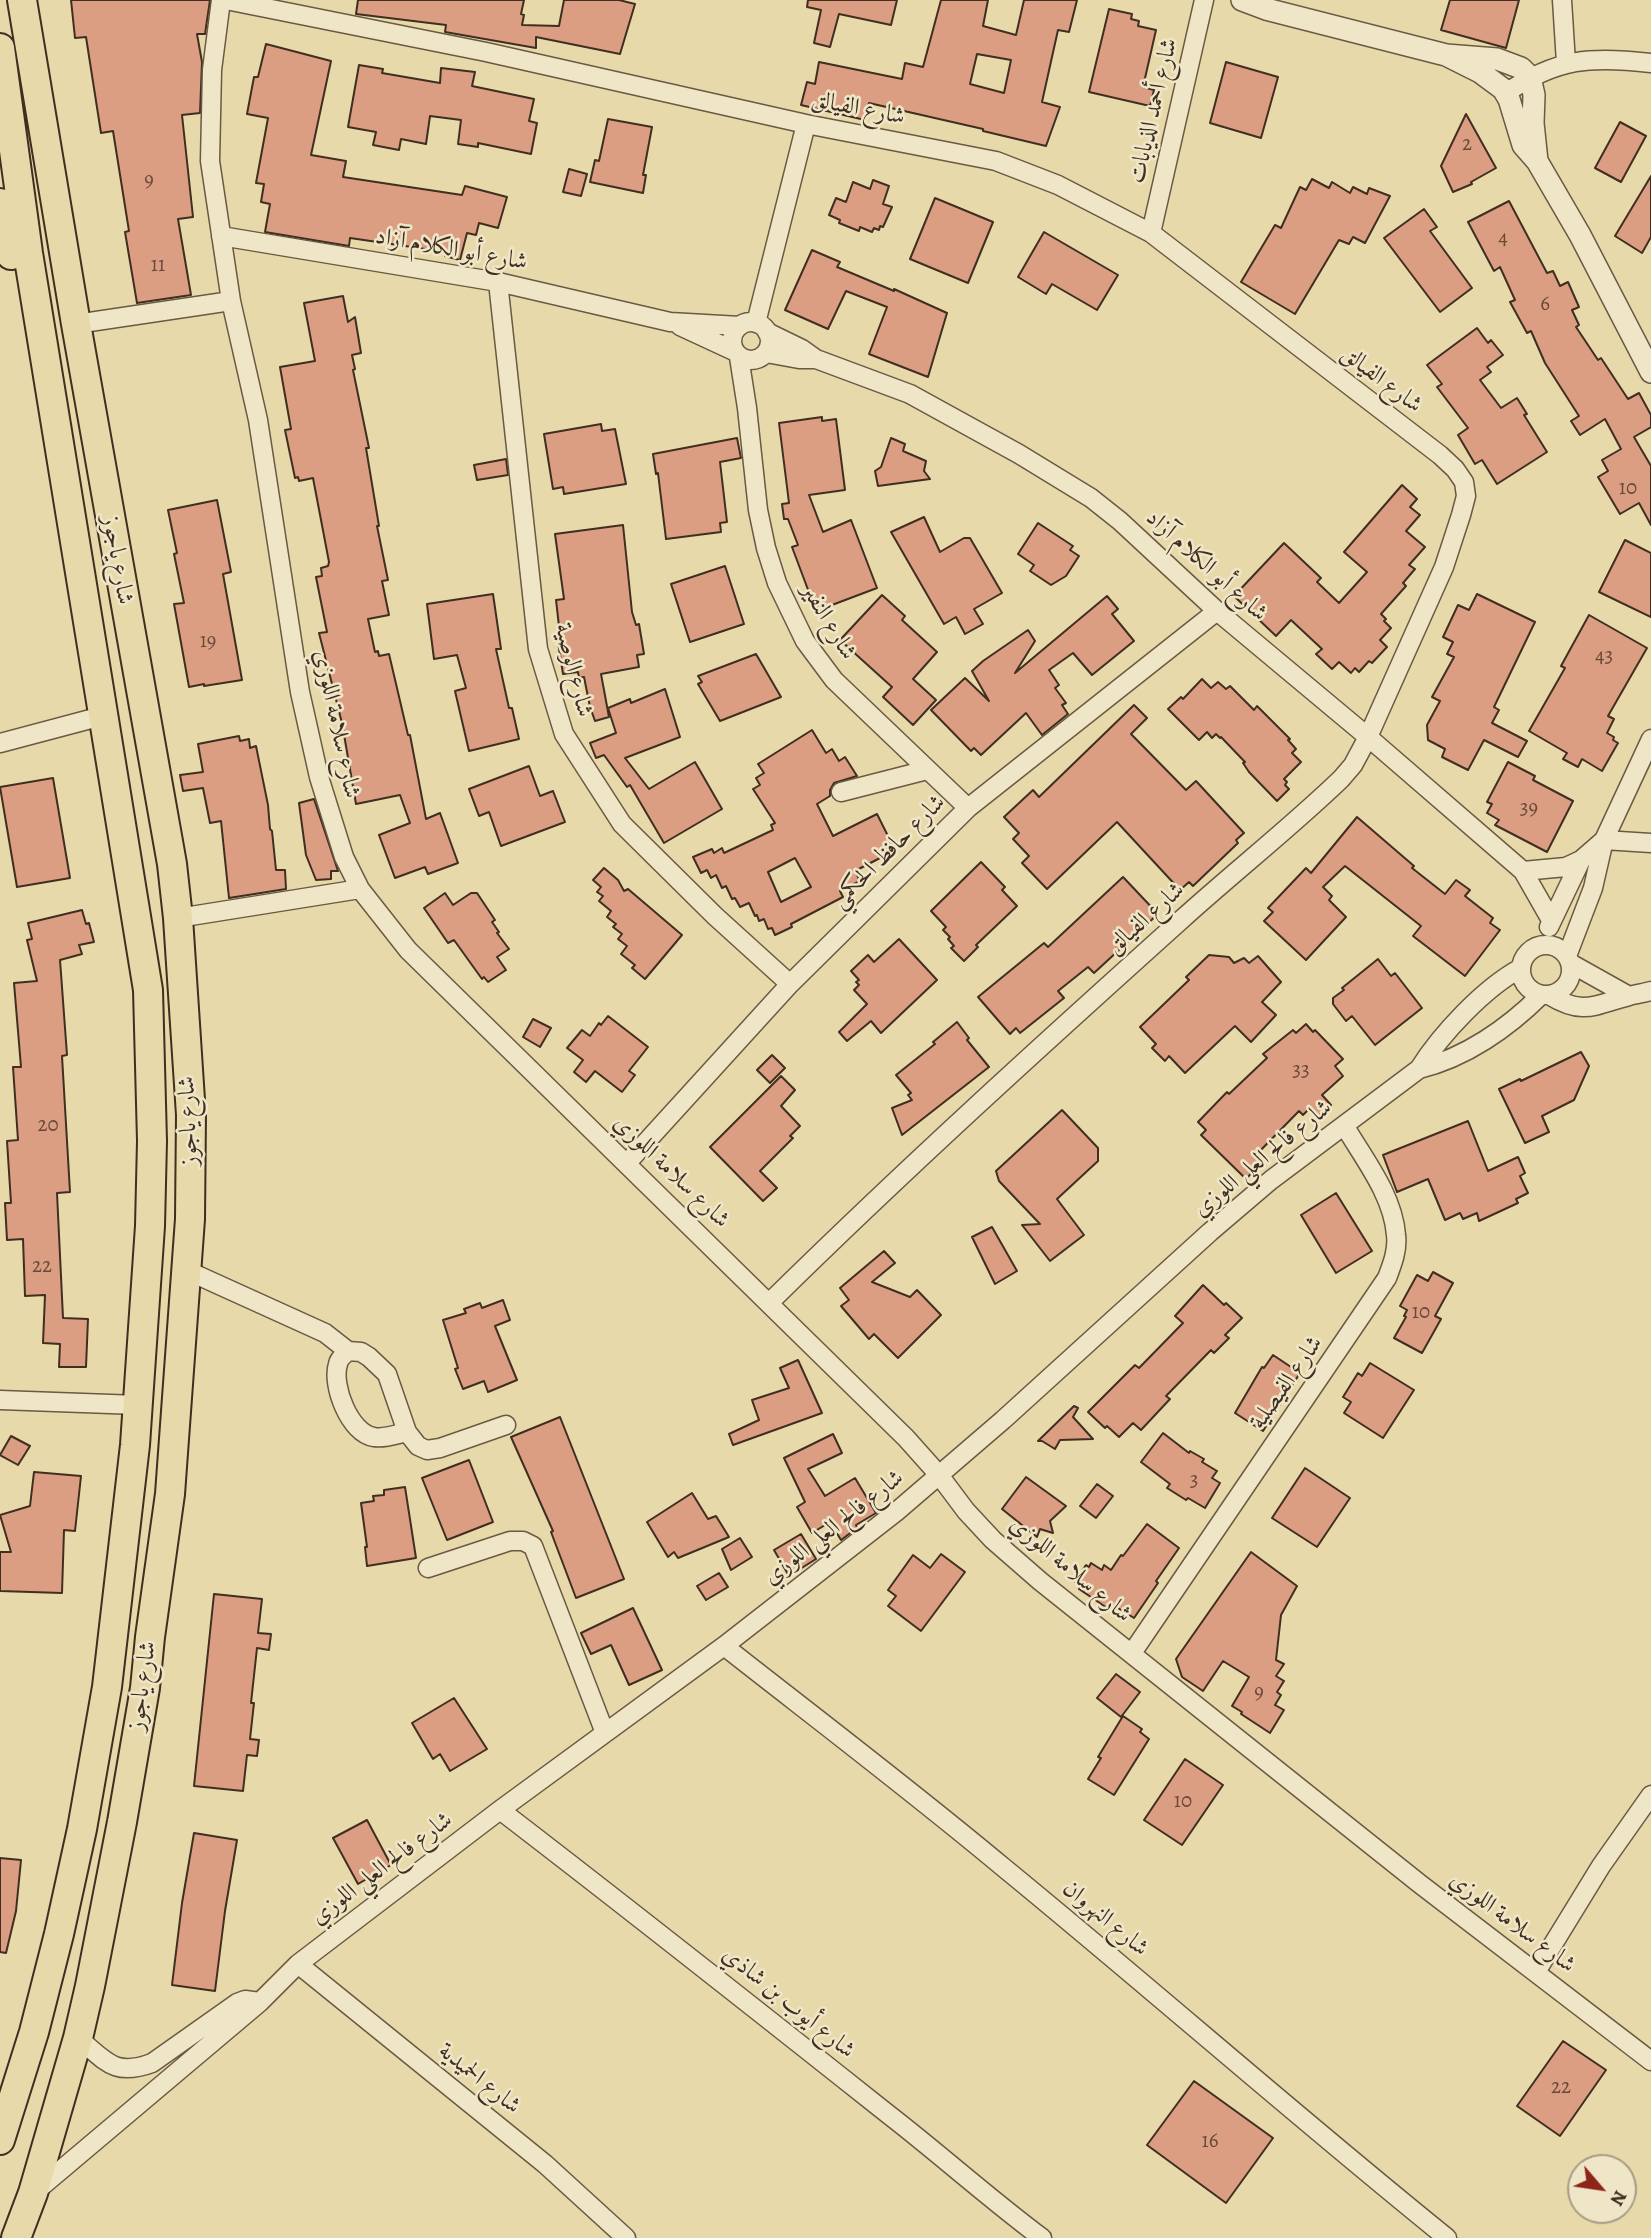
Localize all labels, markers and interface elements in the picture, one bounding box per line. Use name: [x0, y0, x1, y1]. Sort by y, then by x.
street label: شارع أحمد الذيابات: [1123, 36, 1185, 186]
street label: شارع الفيالق: [809, 86, 907, 132]
house number: 2: [1462, 132, 1472, 158]
house number: 9: [144, 168, 154, 194]
street label: شارع أبو الكلام آزاد: [373, 222, 529, 278]
house number: 4: [1498, 226, 1508, 252]
house number: 11: [151, 253, 165, 279]
house number: 6: [1540, 292, 1550, 318]
street label: شارع الفيالق: [1334, 340, 1428, 420]
house number: 10: [1619, 476, 1637, 502]
street label: شارع أبو الكلام آزاد: [1139, 504, 1273, 628]
street label: شارع ياجوز: [95, 513, 139, 607]
street label: شارع النفير: [794, 579, 862, 665]
street label: شارع الوصية: [547, 620, 599, 720]
house number: 19: [200, 629, 216, 655]
house number: 43: [1595, 644, 1613, 670]
street label: شارع سلامة اللوزي: [306, 647, 366, 801]
street label: شارع حافظ الحكمي: [826, 789, 952, 915]
house number: 39: [1520, 796, 1538, 822]
street label: شارع الفيالق: [1101, 877, 1191, 961]
house number: 33: [1292, 1058, 1310, 1084]
street label: شارع ياجوز: [173, 1076, 205, 1166]
street label: شارع فالح العلي اللوزي: [1188, 1094, 1338, 1224]
street label: شارع سلامة اللوزي: [607, 1109, 735, 1235]
house number: 20: [37, 1113, 59, 1139]
house number: 22: [32, 1254, 52, 1280]
house number: 10: [1412, 1300, 1430, 1326]
street label: شارع الفيصلية: [1244, 1331, 1330, 1435]
street label: شارع فالح العلي اللوزي: [758, 1464, 910, 1592]
house number: 3: [1190, 1468, 1198, 1494]
street label: شارع سلامة اللوزي: [1003, 1510, 1137, 1630]
street label: شارع ياجوز: [122, 1639, 164, 1733]
house number: 9: [1254, 1680, 1264, 1706]
house number: 10: [1174, 1789, 1192, 1815]
street label: شارع فالح العلي اللوزي: [305, 1806, 459, 1932]
street label: شارع سلامة اللوزي: [1443, 1866, 1581, 1980]
street label: شارع النهروان: [1056, 1875, 1154, 1963]
street label: شارع أيوب بن شاذي: [716, 1941, 860, 2065]
street label: شارع الحميدية: [432, 2037, 526, 2121]
house number: 22: [1551, 2075, 1571, 2101]
house number: 16: [1202, 2129, 1218, 2155]
north arrow: [1567, 2154, 1637, 2224]
text: N: [1604, 2186, 1633, 2211]

